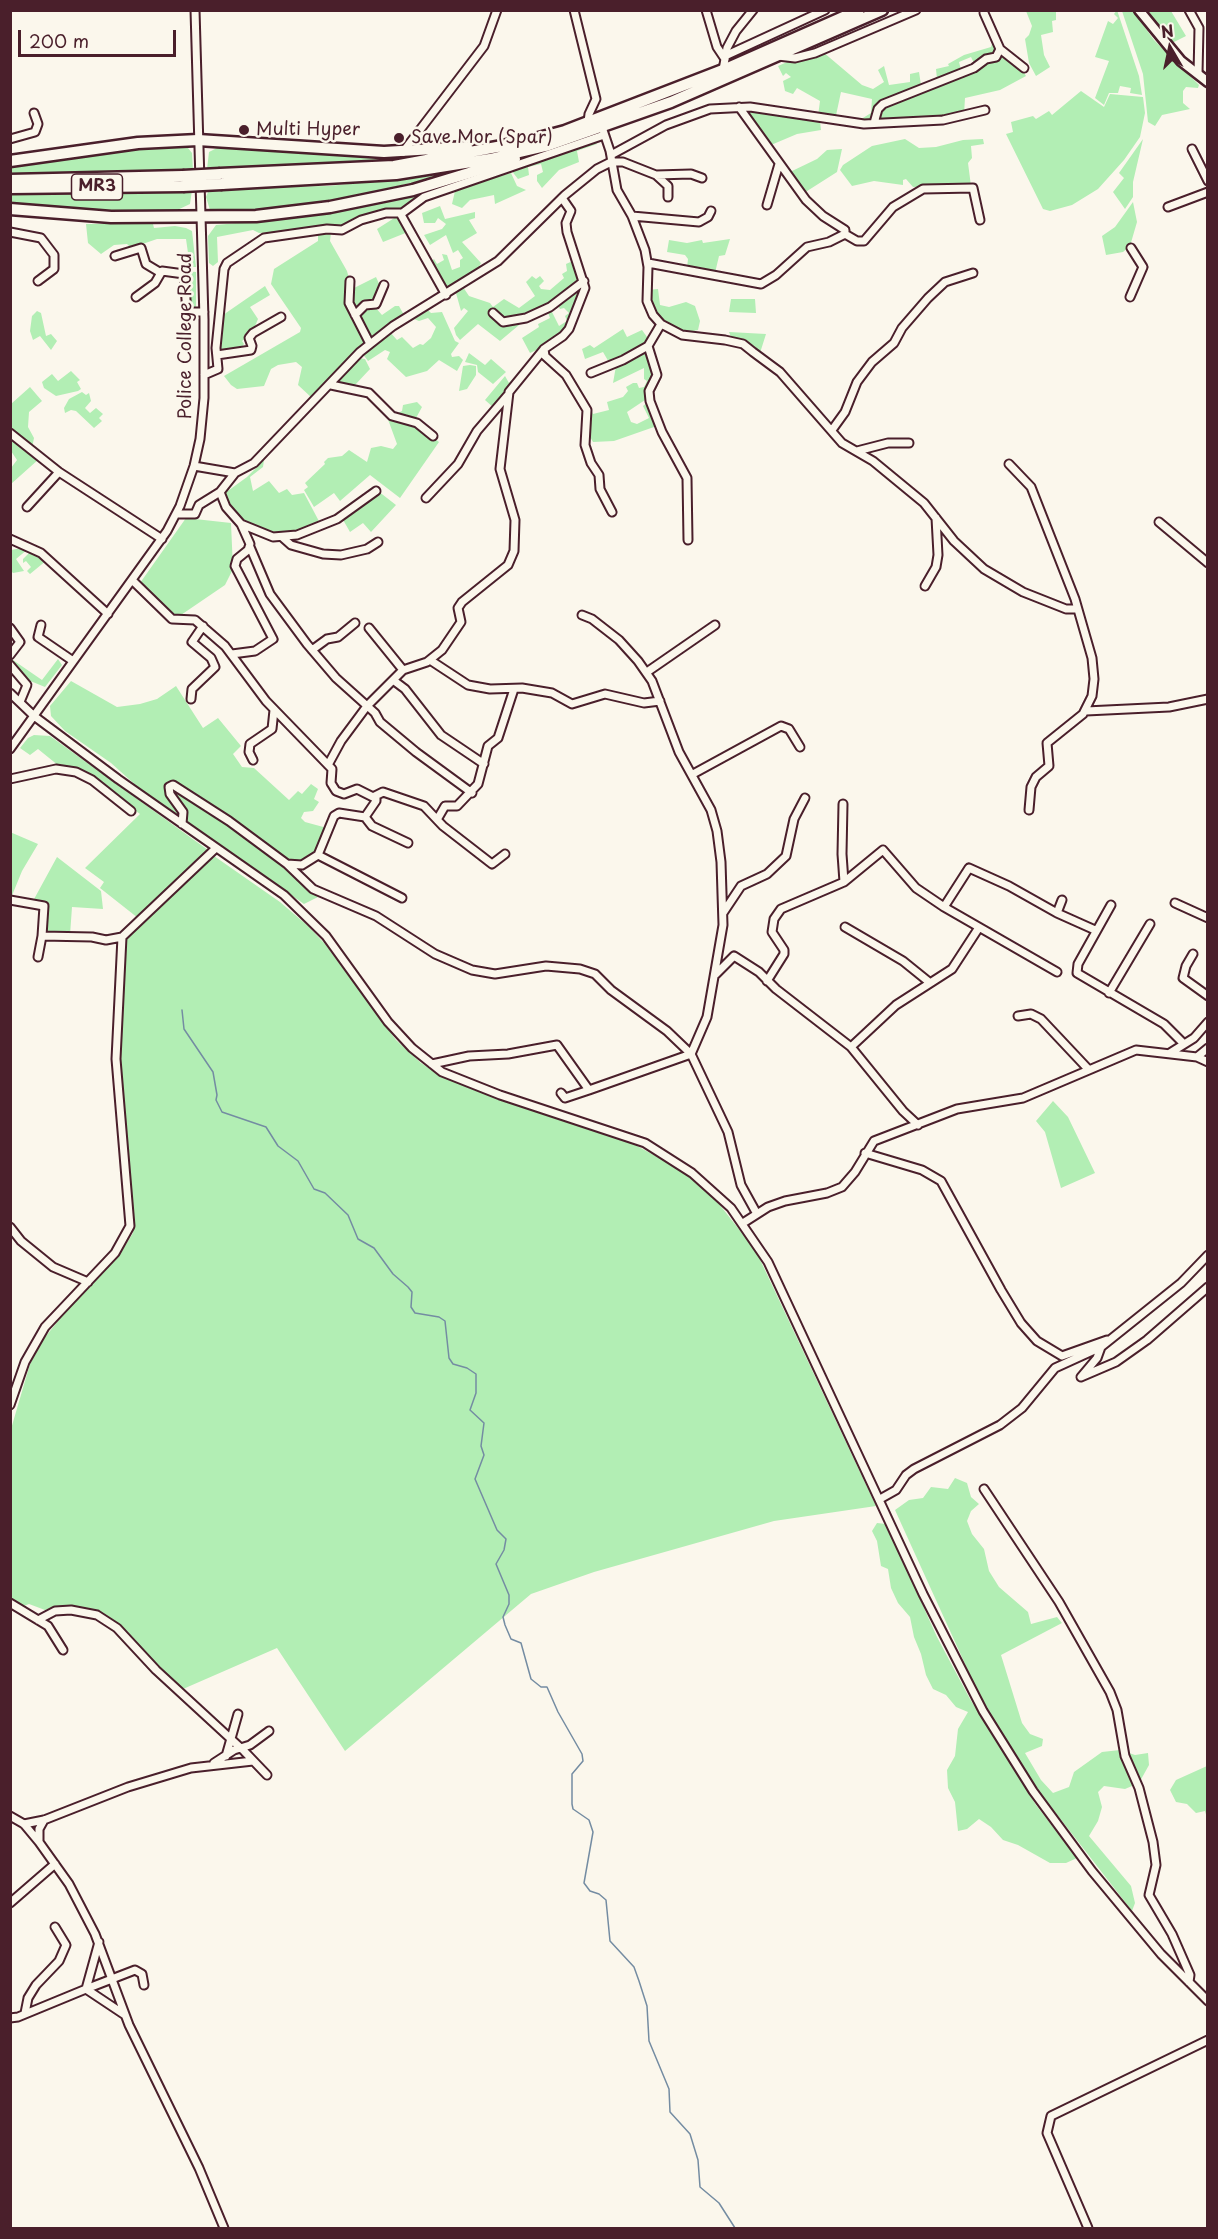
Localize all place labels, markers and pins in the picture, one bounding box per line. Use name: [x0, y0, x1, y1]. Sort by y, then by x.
place label: Multi Hyper: [256, 119, 360, 141]
marker: Multi Hyper: [237, 123, 251, 137]
place label: Save Mor (Spar): [411, 127, 553, 149]
marker: Save Mor (Spar): [392, 131, 406, 145]

